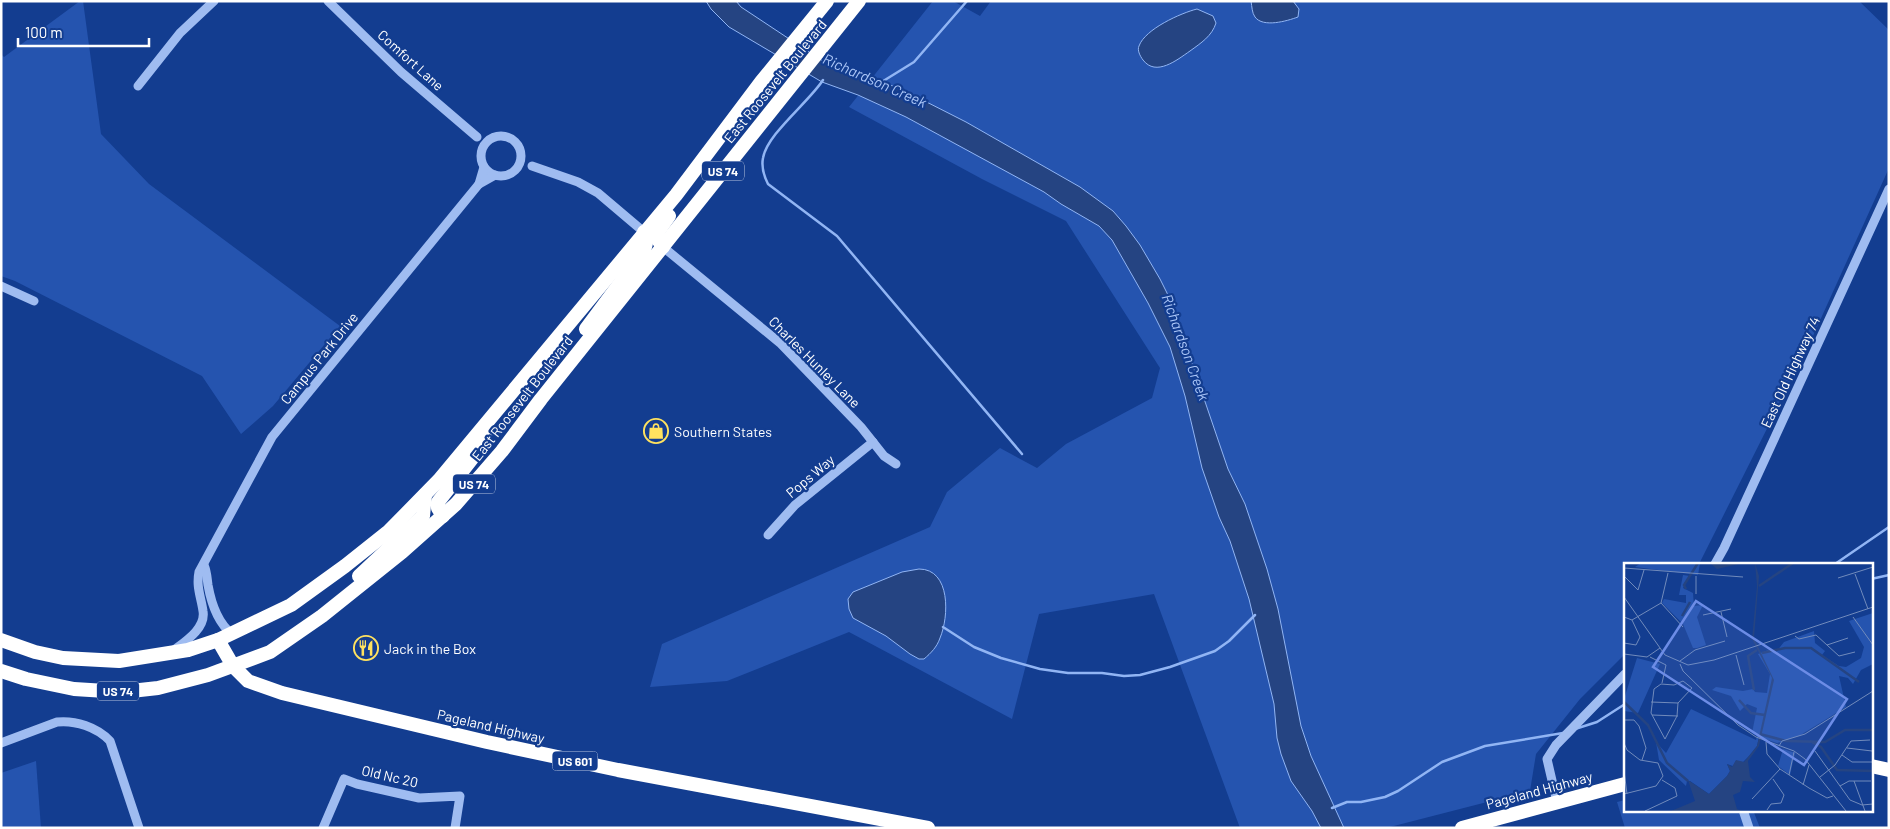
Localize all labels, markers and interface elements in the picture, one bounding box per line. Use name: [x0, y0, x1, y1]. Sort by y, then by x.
scale bar: [18, 15, 149, 47]
street label: East Roosevelt Boulevard: [720, 16, 830, 146]
text: 100 m: [25, 23, 63, 41]
street label: Comfort Lane: [375, 26, 447, 94]
water label: Richardson Creek: [820, 49, 930, 111]
road number: US 74: [702, 162, 744, 180]
water label: Richardson Creek: [1158, 291, 1214, 403]
street label: Campus Park Drive: [277, 309, 361, 407]
street label: Charles Hunley Lane: [766, 313, 864, 411]
street label: East Old Highway 74: [1757, 314, 1823, 430]
street label: East Roosevelt Boulevard: [468, 332, 576, 464]
shop icon: Southern States: [643, 418, 669, 444]
place label: Southern States: [674, 423, 772, 440]
street label: Pops Way: [782, 450, 838, 501]
road number: US 74: [453, 474, 495, 494]
inset map: [1624, 563, 1872, 812]
restaurant icon: Jack in the Box: [353, 635, 379, 661]
place label: Jack in the Box: [384, 640, 476, 657]
road number: US 74: [97, 681, 139, 700]
street label: Pageland Highway: [436, 705, 547, 747]
road number: US 601: [552, 751, 598, 770]
street label: Old Nc 20: [360, 761, 420, 791]
street label: Pageland Highway: [1484, 767, 1595, 812]

